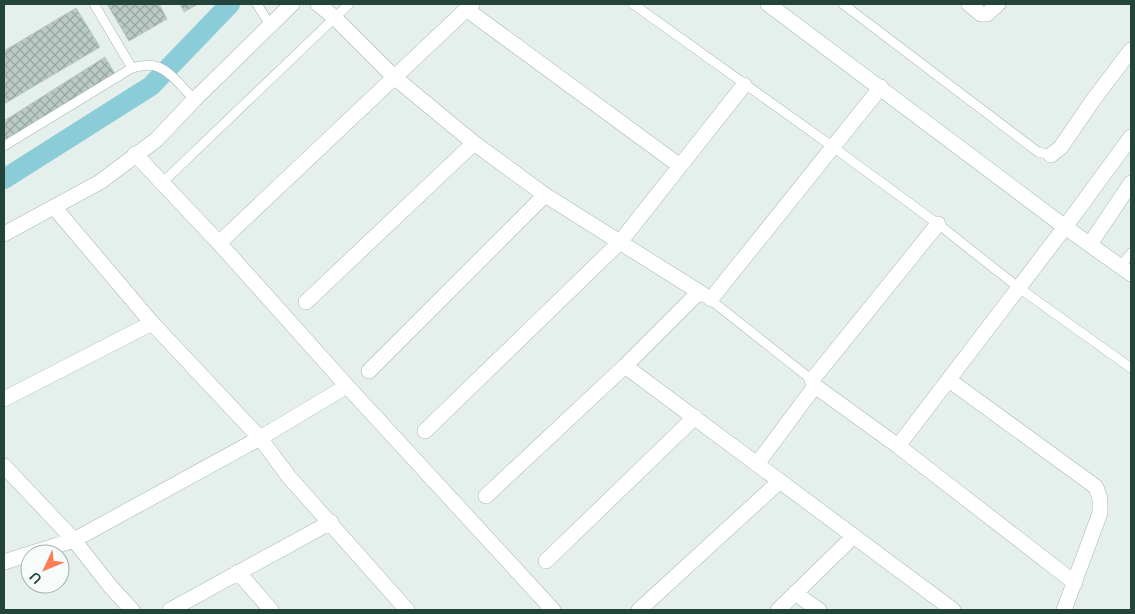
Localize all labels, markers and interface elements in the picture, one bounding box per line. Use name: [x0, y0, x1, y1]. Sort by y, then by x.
north arrow: [20, 544, 70, 594]
text: U: [26, 568, 46, 588]

